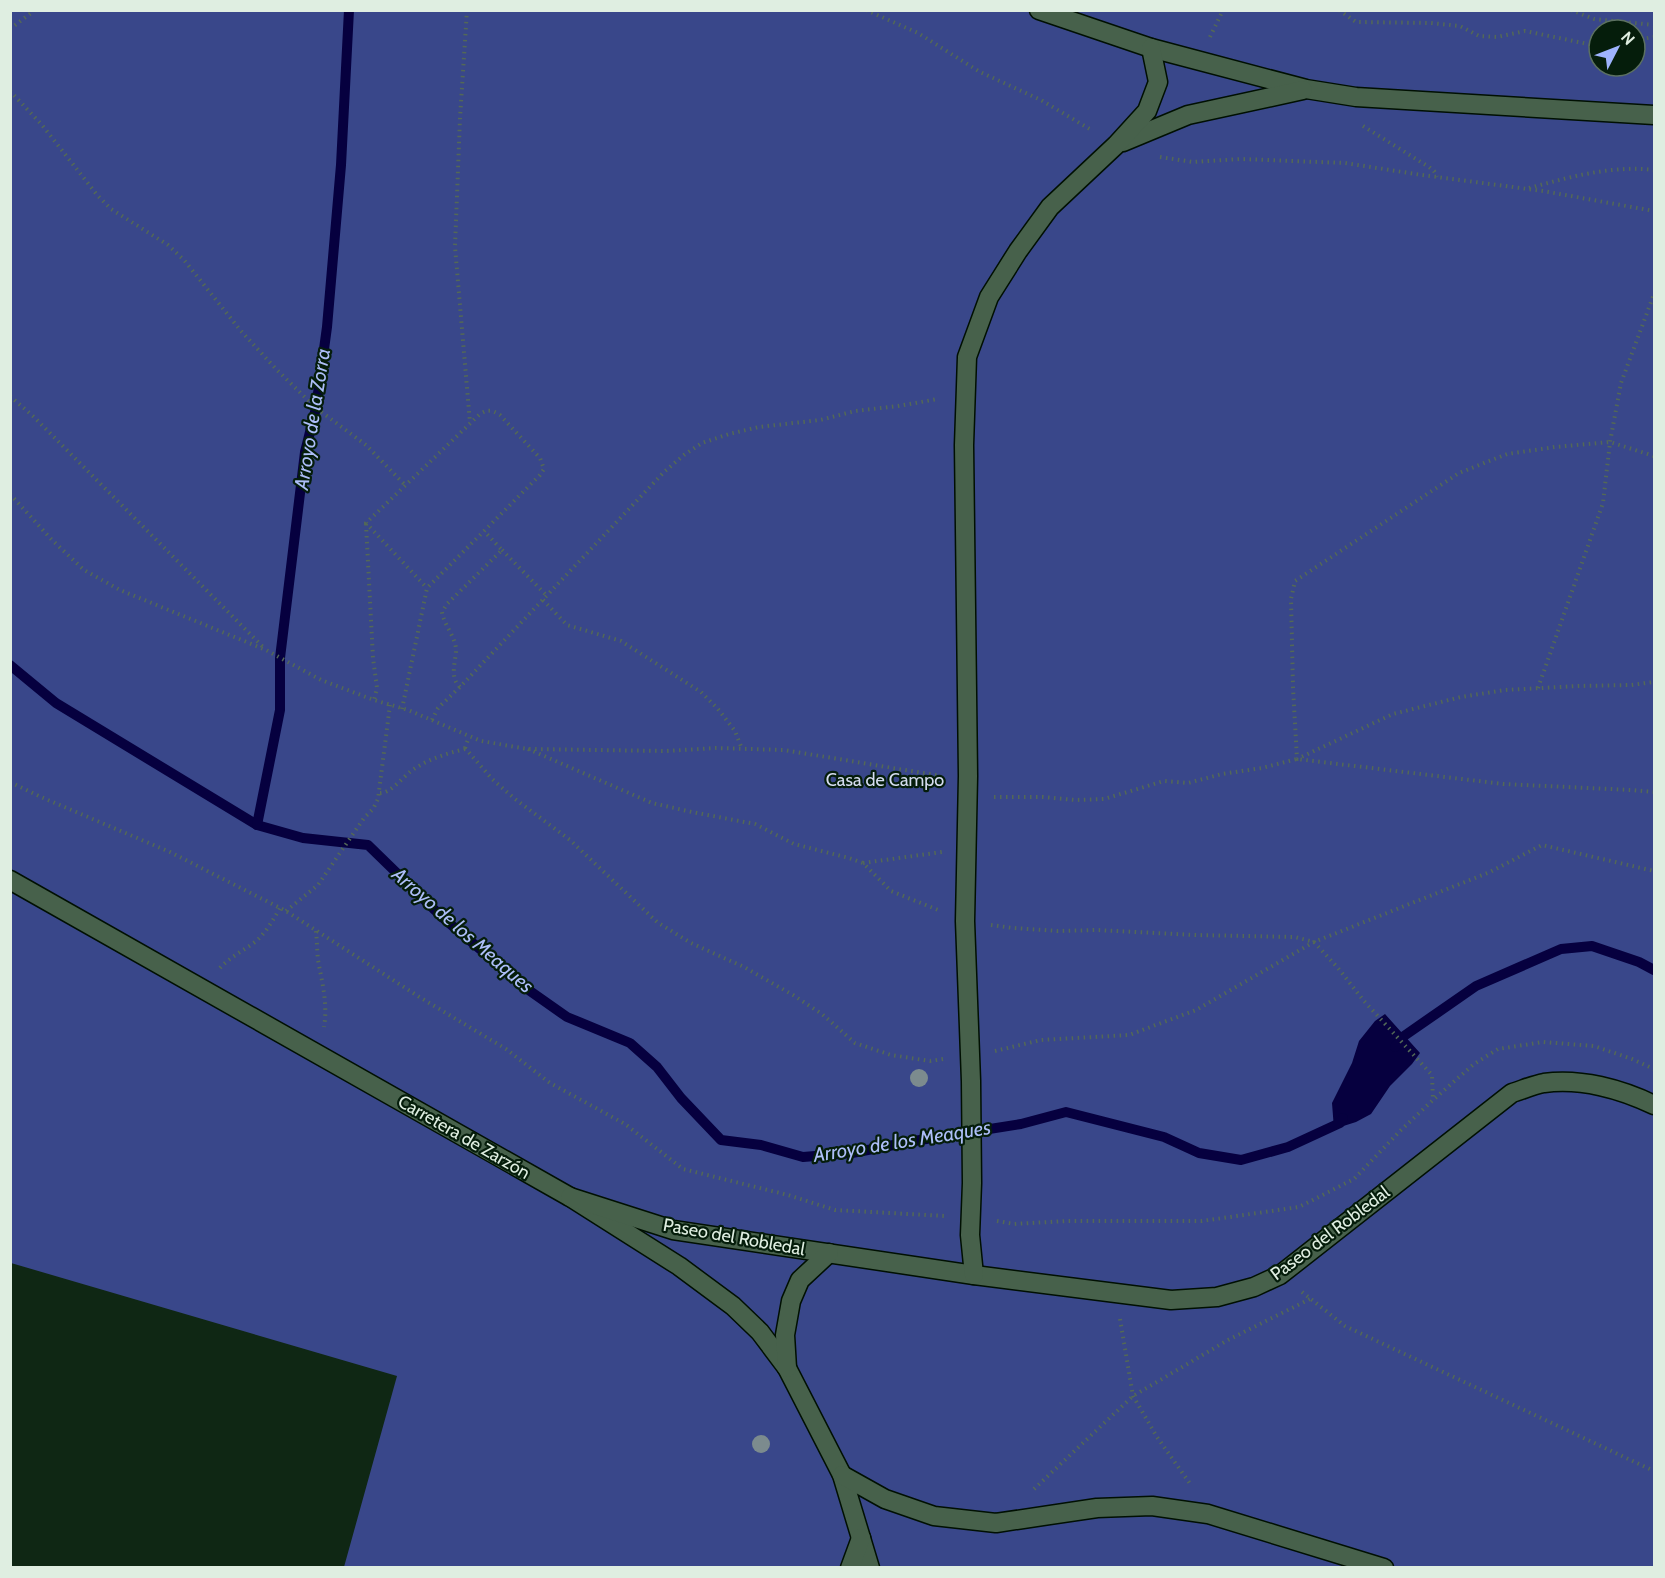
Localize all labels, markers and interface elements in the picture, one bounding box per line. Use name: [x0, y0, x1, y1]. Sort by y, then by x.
north arrow: [1587, 18, 1647, 78]
text: N: [1617, 28, 1639, 49]
water label: Arroyo de la Zorra: [289, 347, 335, 492]
park label: Casa de Campo: [826, 769, 944, 791]
water label: Arroyo de los Meaques: [387, 862, 539, 998]
street label: Carretera de Zarzón: [394, 1090, 534, 1184]
water label: Arroyo de los Meaques: [811, 1115, 993, 1167]
street label: Paseo del Robledal: [1266, 1181, 1395, 1285]
street label: Paseo del Robledal: [661, 1214, 807, 1260]

